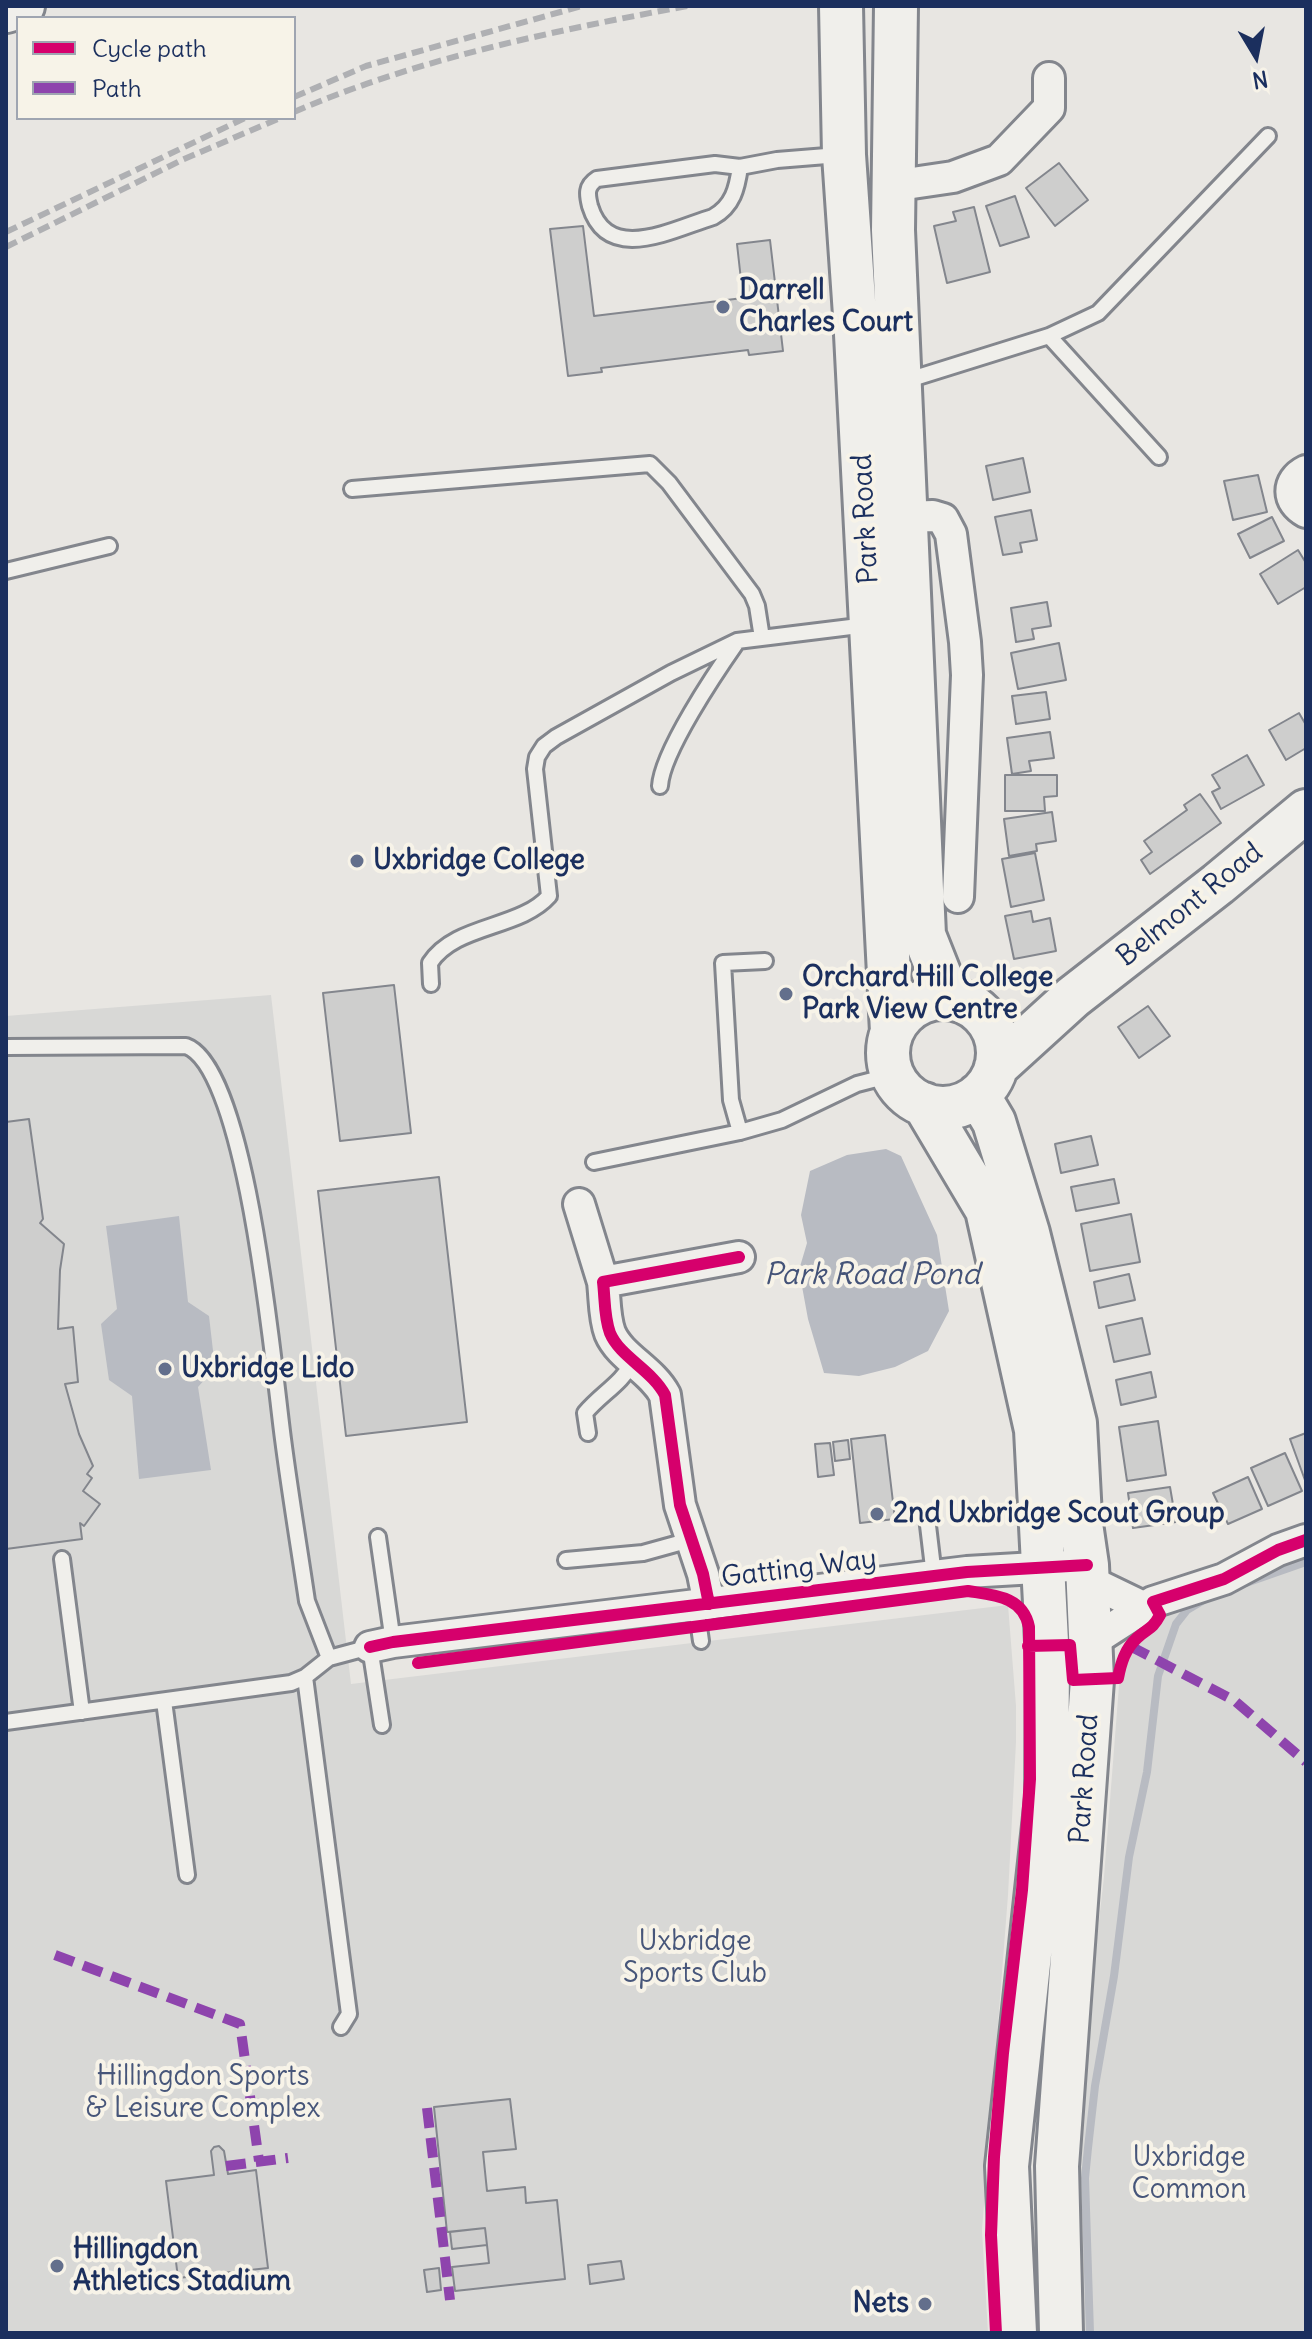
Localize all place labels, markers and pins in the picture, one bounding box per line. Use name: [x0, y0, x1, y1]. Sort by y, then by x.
place label: Darrell Charles Court: [739, 274, 913, 340]
marker: Darrell Charles Court: [714, 298, 732, 316]
place label: Uxbridge College: [373, 844, 585, 878]
marker: Uxbridge College: [348, 852, 366, 870]
place label: Orchard Hill College Park View Centre: [802, 961, 1053, 1027]
marker: Orchard Hill College Park View Centre: [777, 985, 795, 1003]
place label: Uxbridge Lido: [181, 1352, 354, 1386]
marker: Uxbridge Lido: [156, 1360, 174, 1378]
place label: 2nd Uxbridge Scout Group: [893, 1497, 1225, 1531]
marker: 2nd Uxbridge Scout Group: [868, 1505, 886, 1523]
place label: Hillingdon Athletics Stadium: [73, 2233, 291, 2299]
marker: Hillingdon Athletics Stadium: [48, 2257, 66, 2275]
place label: Nets: [853, 2287, 909, 2321]
marker: Nets: [916, 2295, 934, 2313]

